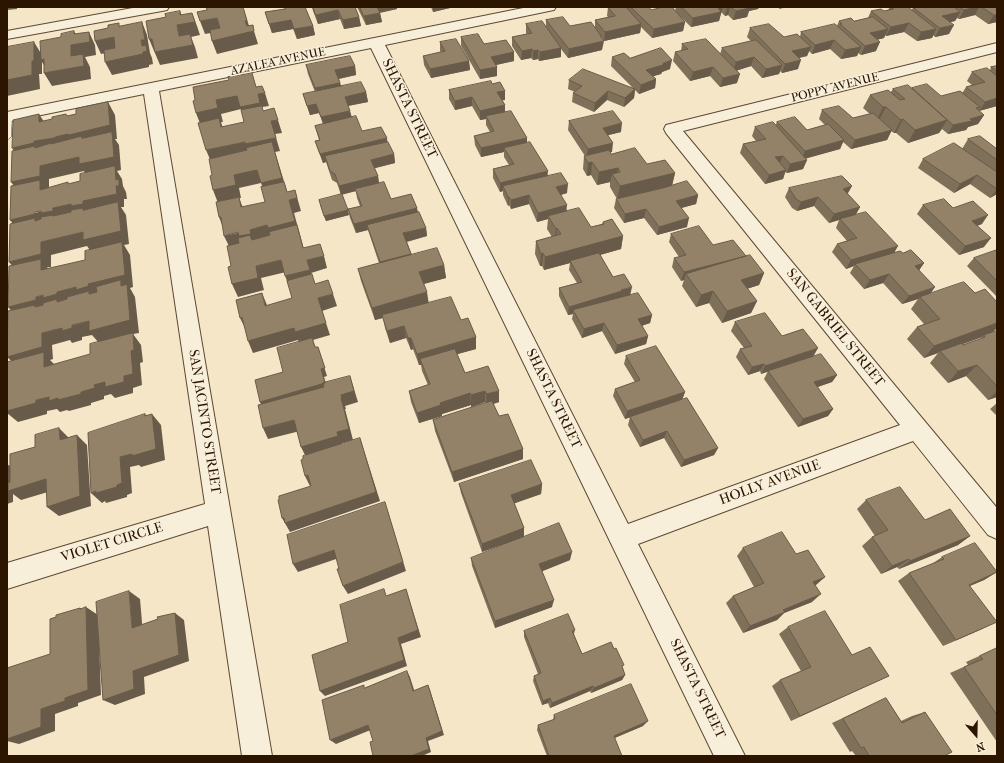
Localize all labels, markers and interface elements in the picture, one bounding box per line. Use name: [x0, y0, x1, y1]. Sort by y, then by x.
street label: AZALEA AVENUE: [229, 45, 327, 79]
street label: SHASTA STREET: [378, 56, 440, 162]
street label: POPPY AVENUE: [790, 70, 880, 106]
street label: SAN GABRIEL STREET: [782, 266, 888, 390]
street label: SHASTA STREET: [522, 346, 584, 452]
street label: SAN JACINTO STREET: [184, 348, 224, 496]
street label: HOLLY AVENUE: [717, 457, 823, 509]
street label: VIOLET CIRCLE: [59, 519, 165, 567]
street label: SHASTA STREET: [666, 636, 728, 742]
north arrow: [956, 715, 996, 755]
text: N: [974, 739, 986, 754]

